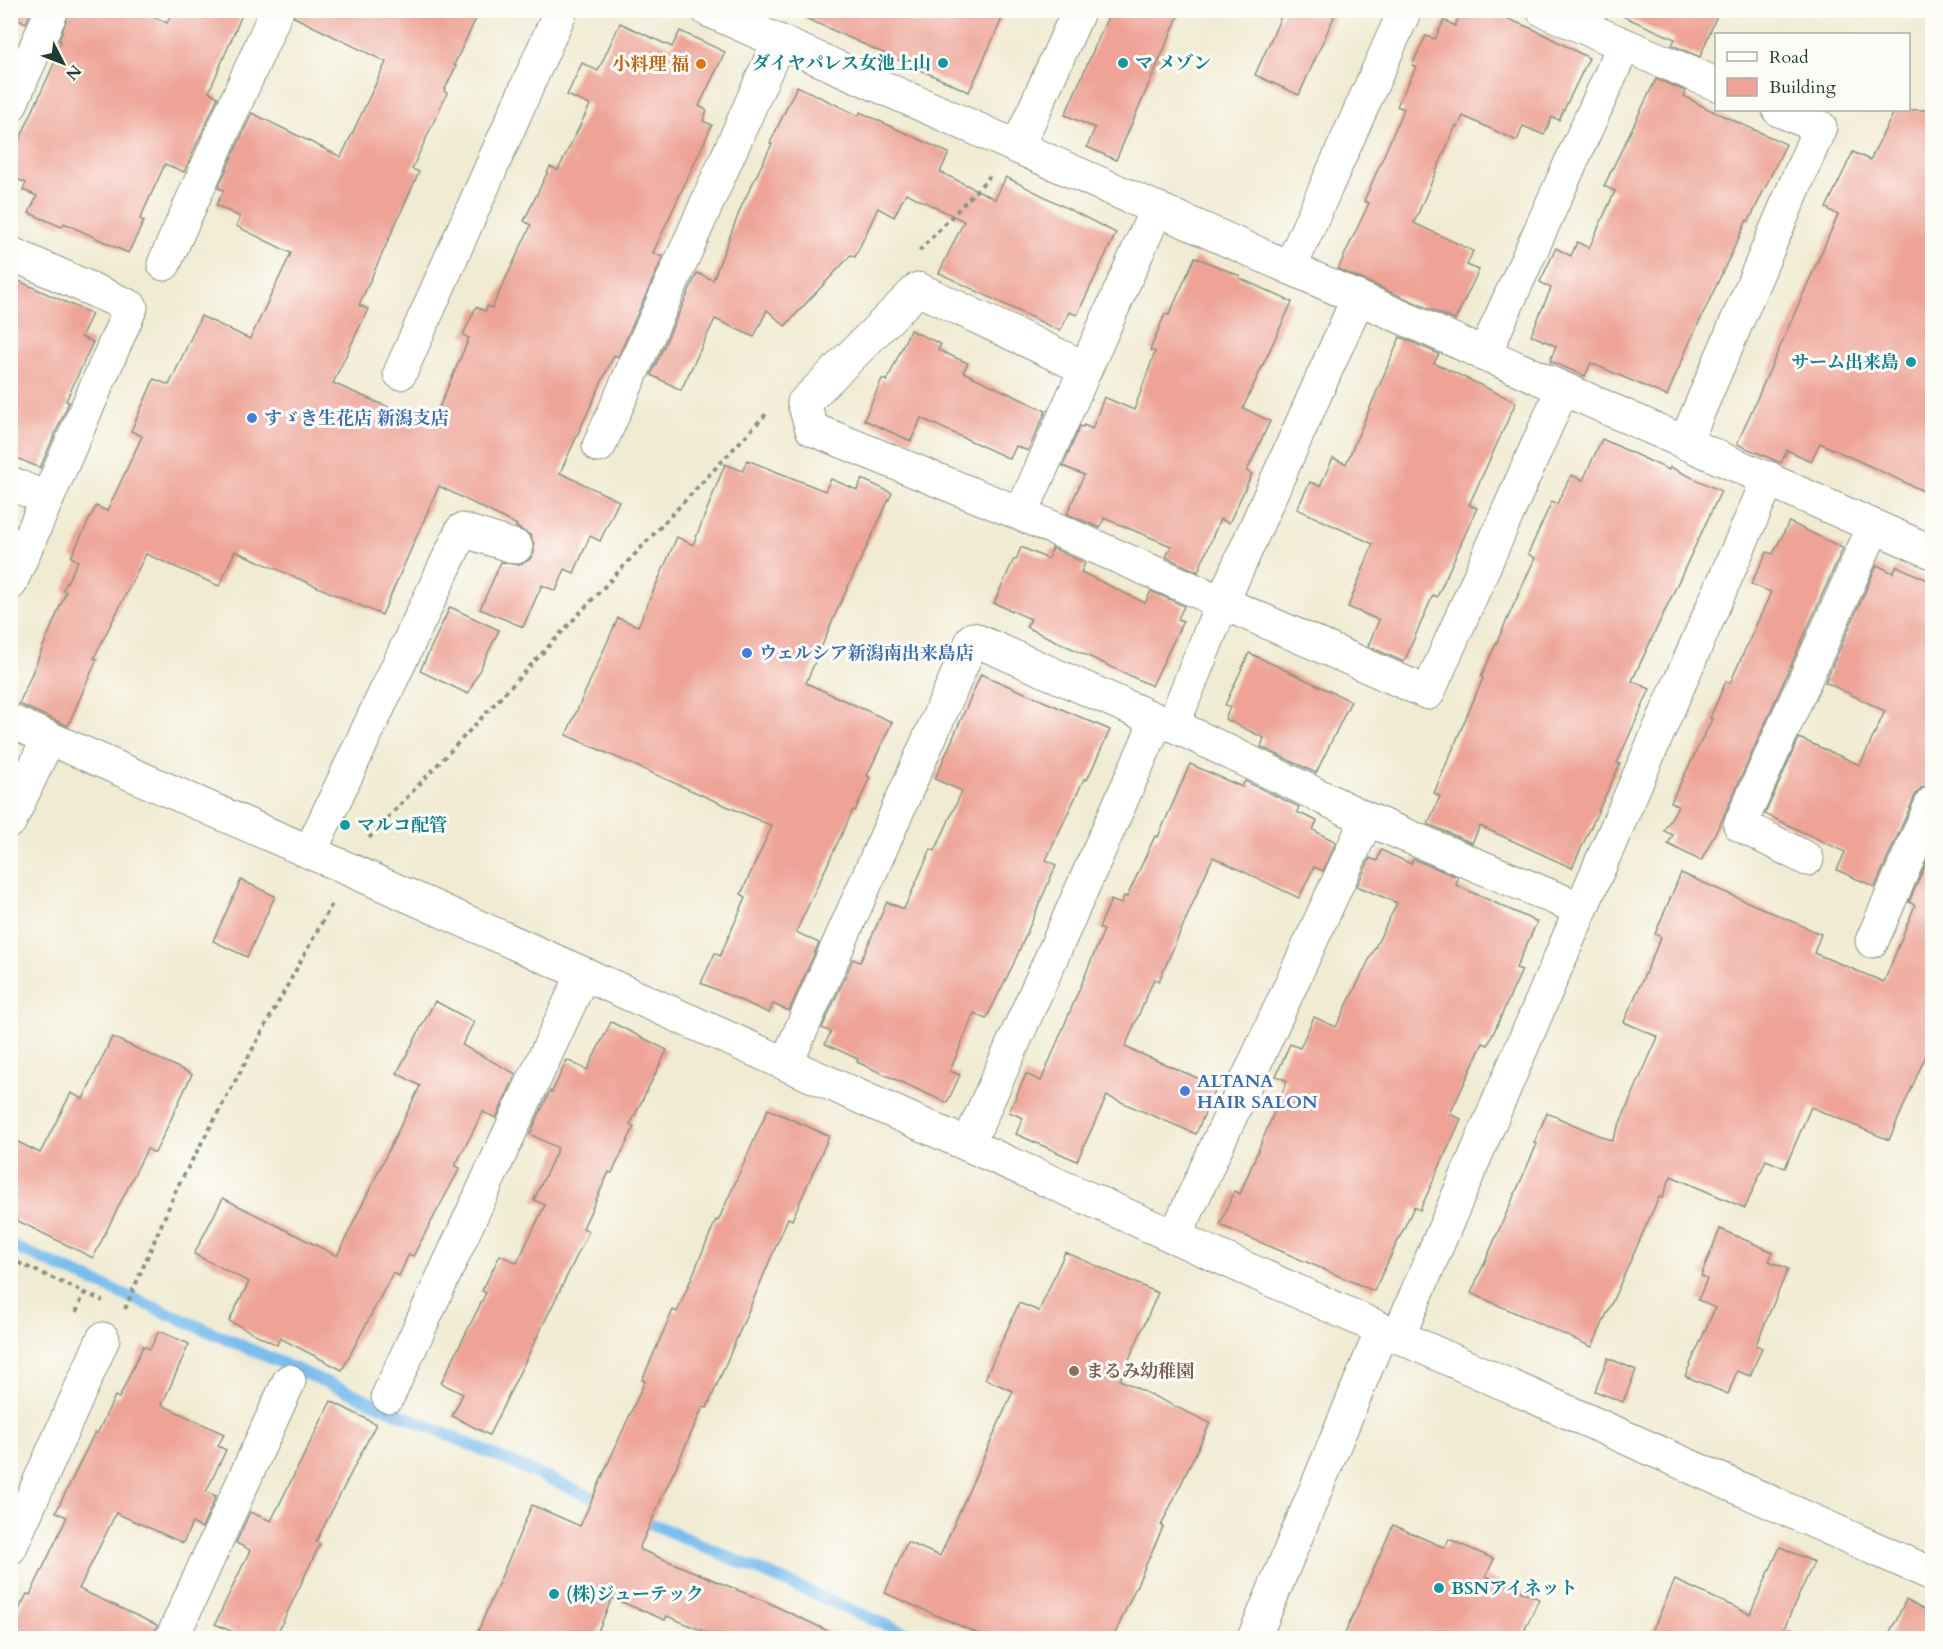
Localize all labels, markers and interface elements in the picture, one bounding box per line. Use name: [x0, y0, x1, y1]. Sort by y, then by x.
north arrow: [33, 33, 93, 93]
legend: [1715, 33, 1910, 111]
text: Road: [1769, 45, 1809, 70]
place label: ダイヤパレス女池上山: [752, 51, 931, 76]
place label: マ メゾン: [1135, 51, 1211, 76]
place label: 小料理 福: [612, 52, 689, 77]
marker: ダイヤパレス女池上山: [936, 56, 950, 70]
marker: マ メゾン: [1116, 56, 1130, 70]
marker: 小料理 福: [694, 57, 708, 71]
text: N: [61, 60, 86, 85]
text: Building: [1769, 75, 1837, 100]
place label: サーム出来島: [1791, 350, 1899, 375]
marker: サーム出来島: [1904, 355, 1918, 369]
place label: すゞき生花店 新潟支店: [264, 406, 449, 431]
marker: すゞき生花店 新潟支店: [245, 411, 259, 425]
place label: ウェルシア新潟南出来島店: [759, 641, 974, 666]
marker: ウェルシア新潟南出来島店: [740, 646, 754, 660]
place label: マルコ配管: [357, 813, 447, 838]
marker: マルコ配管: [338, 818, 352, 832]
place label: ALTANA HAIR SALON: [1197, 1069, 1318, 1115]
marker: ALTANA HAIR SALON: [1178, 1084, 1192, 1098]
place label: まるみ幼稚園: [1086, 1359, 1194, 1384]
marker: まるみ幼稚園: [1067, 1364, 1081, 1378]
place label: BSNアイネット: [1451, 1576, 1577, 1601]
marker: BSNアイネット: [1432, 1581, 1446, 1595]
place label: (株)ジューテック: [566, 1582, 704, 1607]
marker: (株)ジューテック: [547, 1587, 561, 1601]

